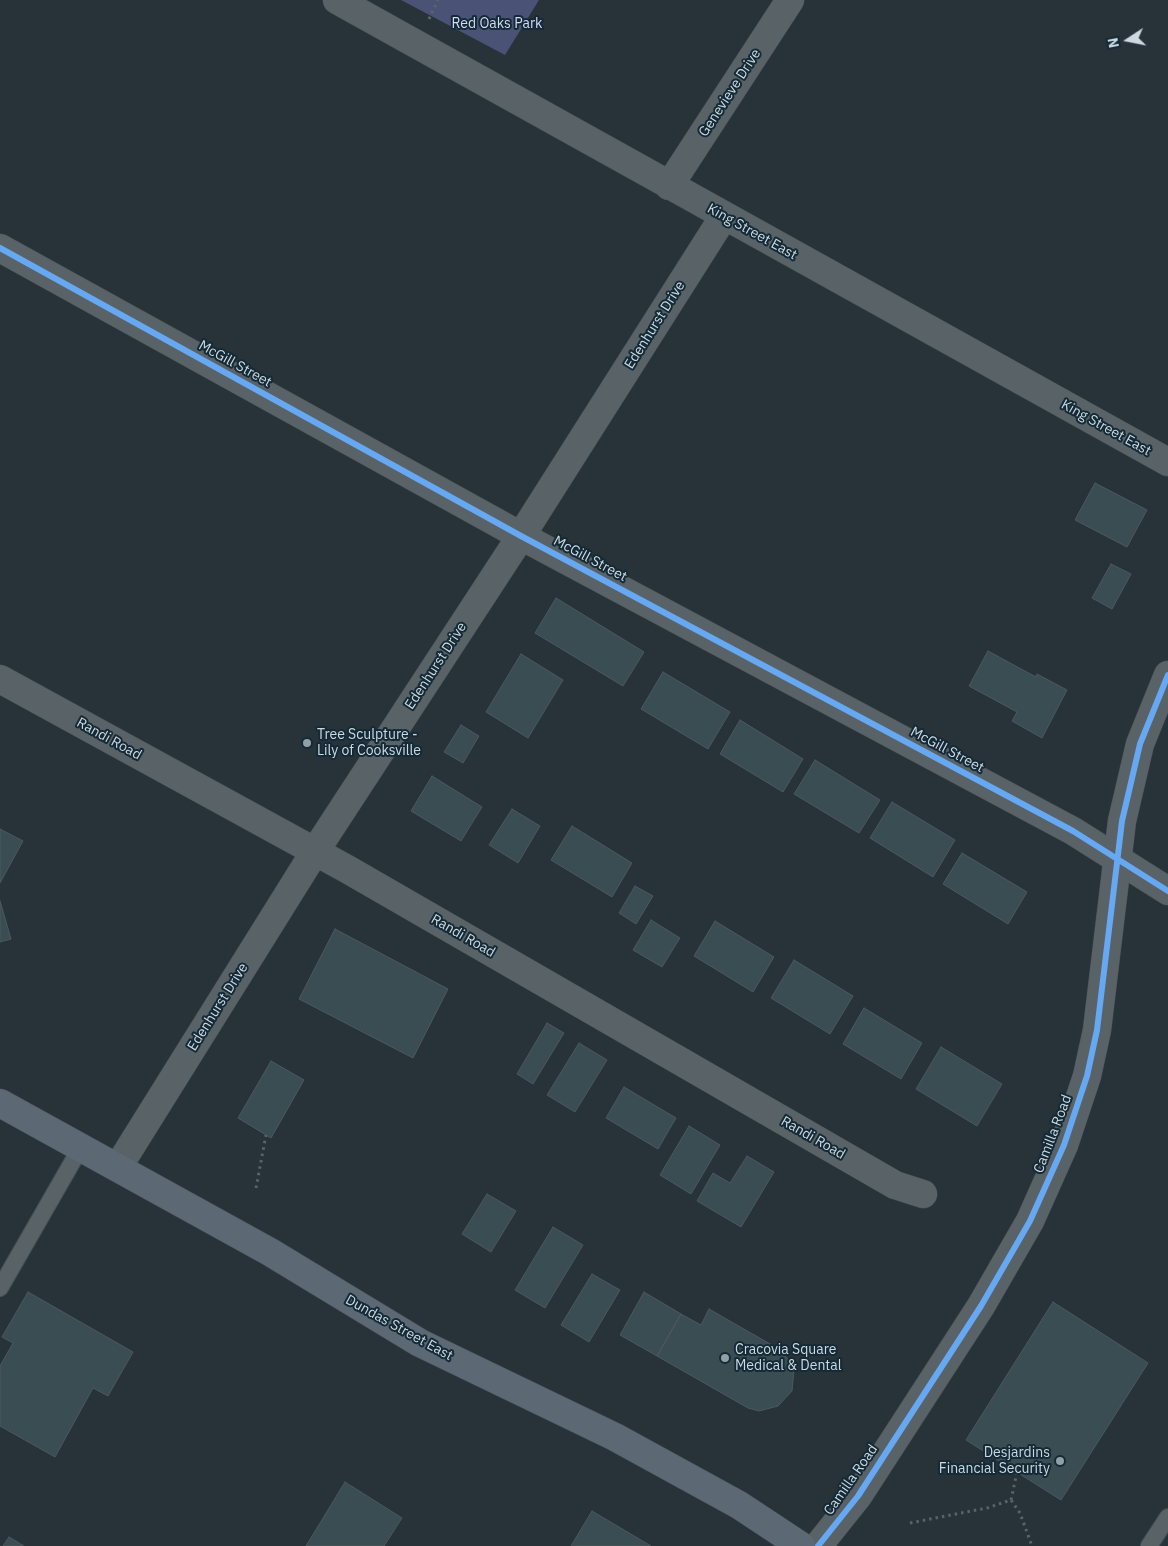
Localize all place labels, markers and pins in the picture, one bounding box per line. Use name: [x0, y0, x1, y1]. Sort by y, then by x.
place label: Tree Sculpture - Lily of Cooksville: [317, 727, 421, 760]
marker: Tree Sculpture - Lily of Cooksville: [301, 737, 313, 749]
place label: Cracovia Square Medical & Dental: [735, 1342, 842, 1374]
marker: Cracovia Square Medical & Dental: [719, 1352, 731, 1364]
place label: Desjardins Financial Security: [939, 1445, 1050, 1478]
marker: Desjardins Financial Security: [1054, 1455, 1066, 1467]

